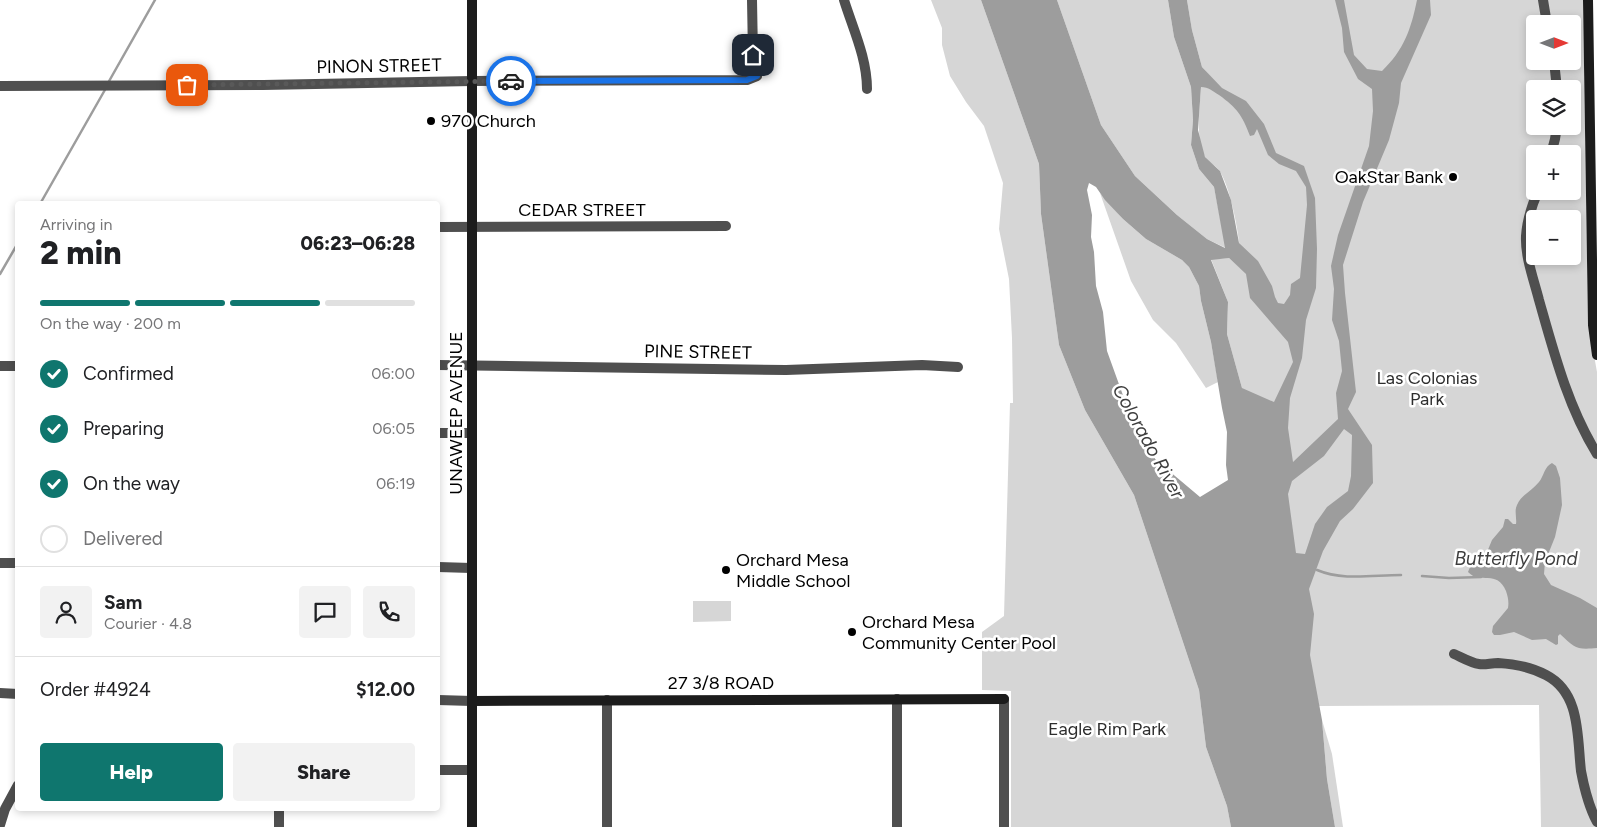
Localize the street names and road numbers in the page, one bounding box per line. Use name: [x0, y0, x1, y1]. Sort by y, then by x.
street label: PINON STREET: [316, 54, 442, 78]
street label: CEDAR STREET: [518, 199, 646, 221]
street label: UNAWEEP AVENUE: [445, 331, 467, 495]
street label: PINE STREET: [644, 340, 752, 364]
street label: 27 3/8 ROAD: [668, 672, 774, 694]

